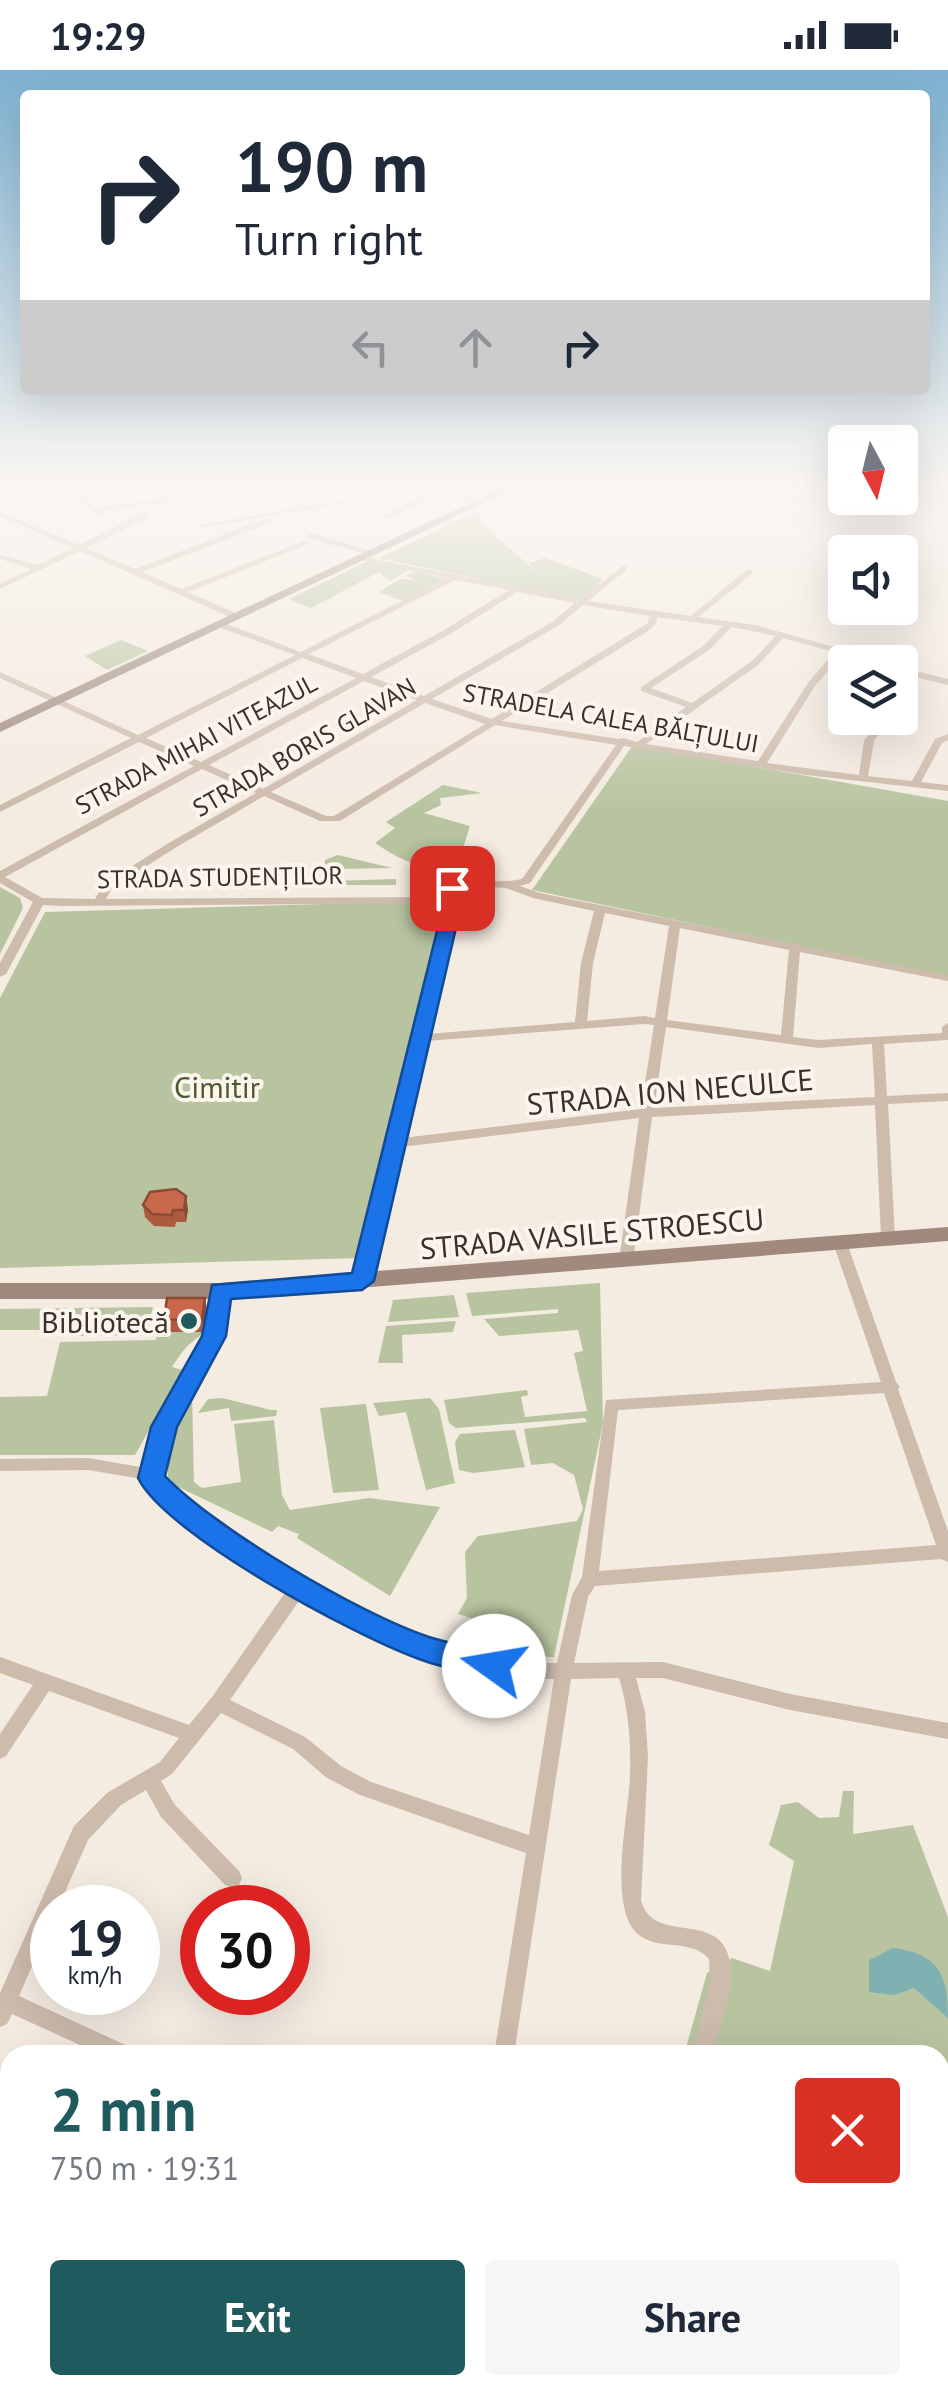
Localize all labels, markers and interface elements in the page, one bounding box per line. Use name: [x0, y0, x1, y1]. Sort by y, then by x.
text: 19:29: [50, 11, 146, 60]
text: 190 m: [235, 121, 428, 211]
icon: right: [70, 130, 200, 260]
text: Turn right: [235, 209, 423, 267]
icon: left: [343, 320, 398, 375]
icon: ahead: [448, 320, 503, 375]
icon: right: [553, 320, 608, 375]
north arrow: [828, 425, 918, 515]
map controls: [828, 425, 918, 735]
button: sound: [828, 535, 918, 625]
button: layers: [828, 645, 918, 735]
street label: STRADA MIHAI VITEAZUL: [69, 667, 323, 821]
street label: STRADA BORIS GLAVAN: [187, 670, 421, 824]
street label: STRADELA CALEA BĂLȚULUI: [461, 676, 761, 760]
pin: [410, 846, 495, 931]
street label: STRADA STUDENȚILOR: [97, 859, 343, 895]
icon: arrive: [425, 861, 480, 916]
street label: STRADA ION NECULCE: [525, 1059, 815, 1123]
park label: Cimitir: [174, 1067, 260, 1106]
street label: STRADA VASILE STROESCU: [418, 1199, 766, 1267]
place label: Bibliotecă: [41, 1302, 169, 1341]
marker: Bibliotecă: [178, 1310, 200, 1332]
position arrow: [442, 1614, 546, 1718]
speed limit sign: 30: [180, 1885, 310, 2015]
text: 19: [67, 1905, 123, 1970]
text: km/h: [68, 1959, 122, 1991]
text: 2 min: [50, 2070, 196, 2148]
button: close: [795, 2078, 900, 2183]
text: 750 m · 19:31: [50, 2147, 239, 2189]
button: Exit: [50, 2260, 465, 2375]
button: Share: [485, 2260, 900, 2375]

